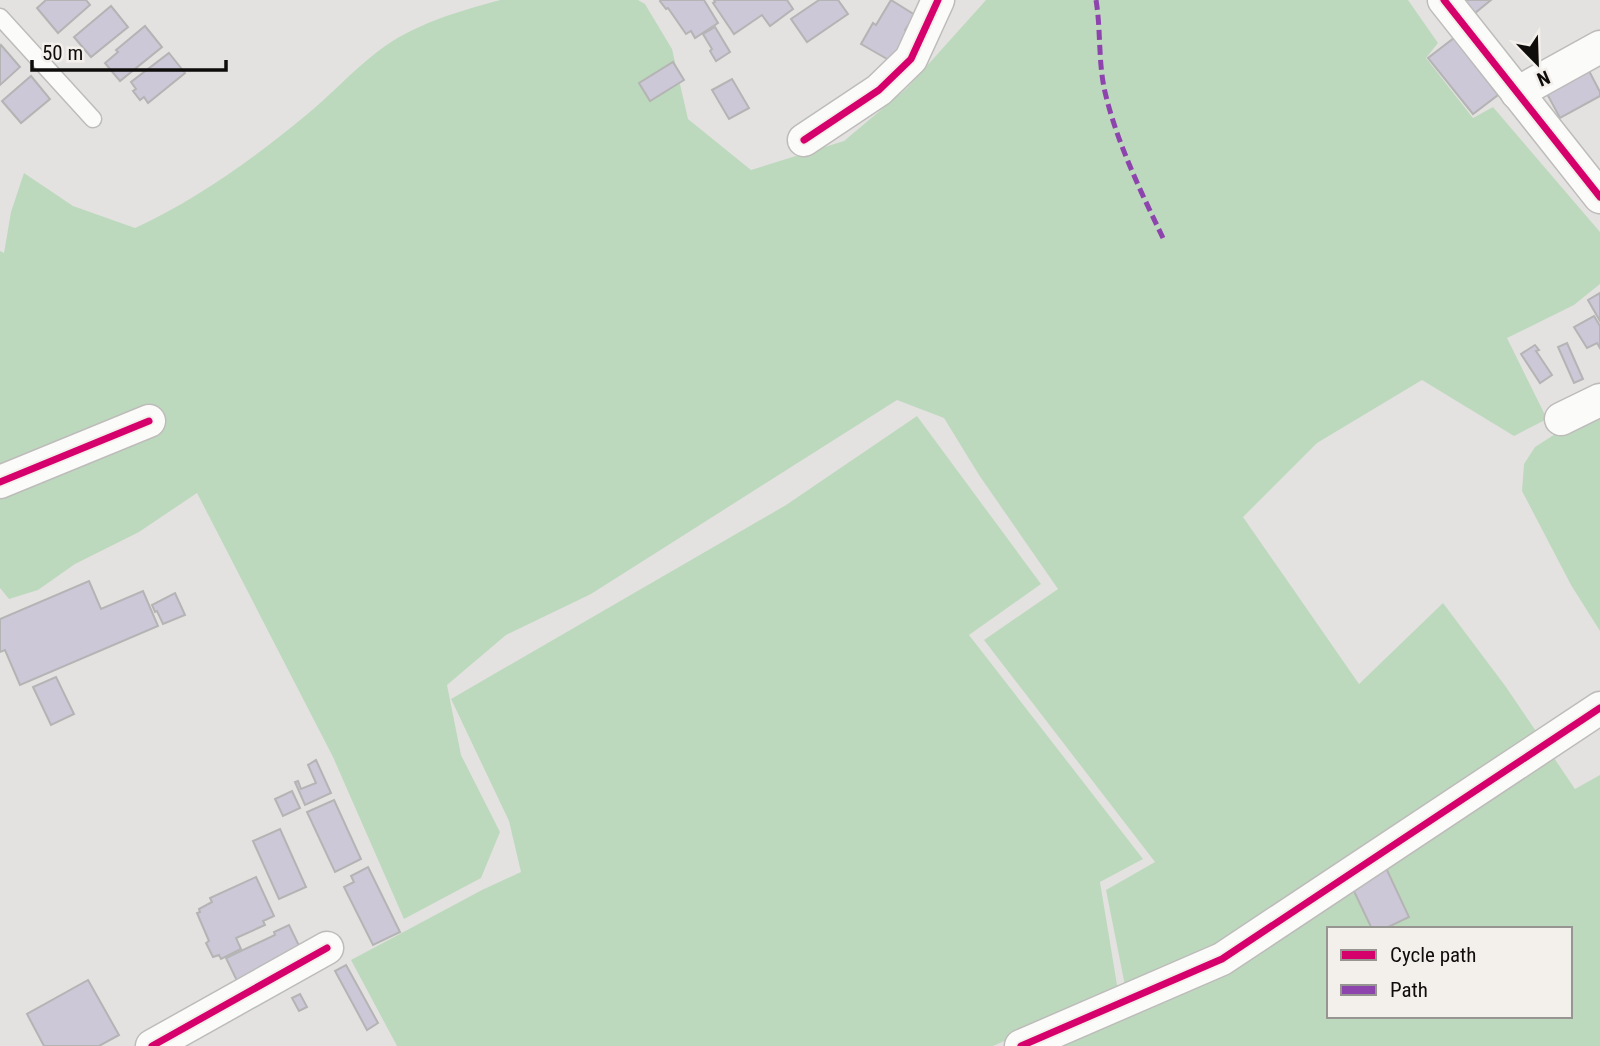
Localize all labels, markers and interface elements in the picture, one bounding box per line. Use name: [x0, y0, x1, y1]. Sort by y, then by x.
scale bar: [32, 28, 226, 72]
north arrow: [1502, 28, 1572, 98]
text: 50 m: [42, 41, 83, 65]
text: N: [1534, 65, 1553, 91]
legend: [1327, 927, 1572, 1018]
text: Cycle path: [1390, 943, 1476, 967]
text: Path: [1390, 978, 1428, 1002]

